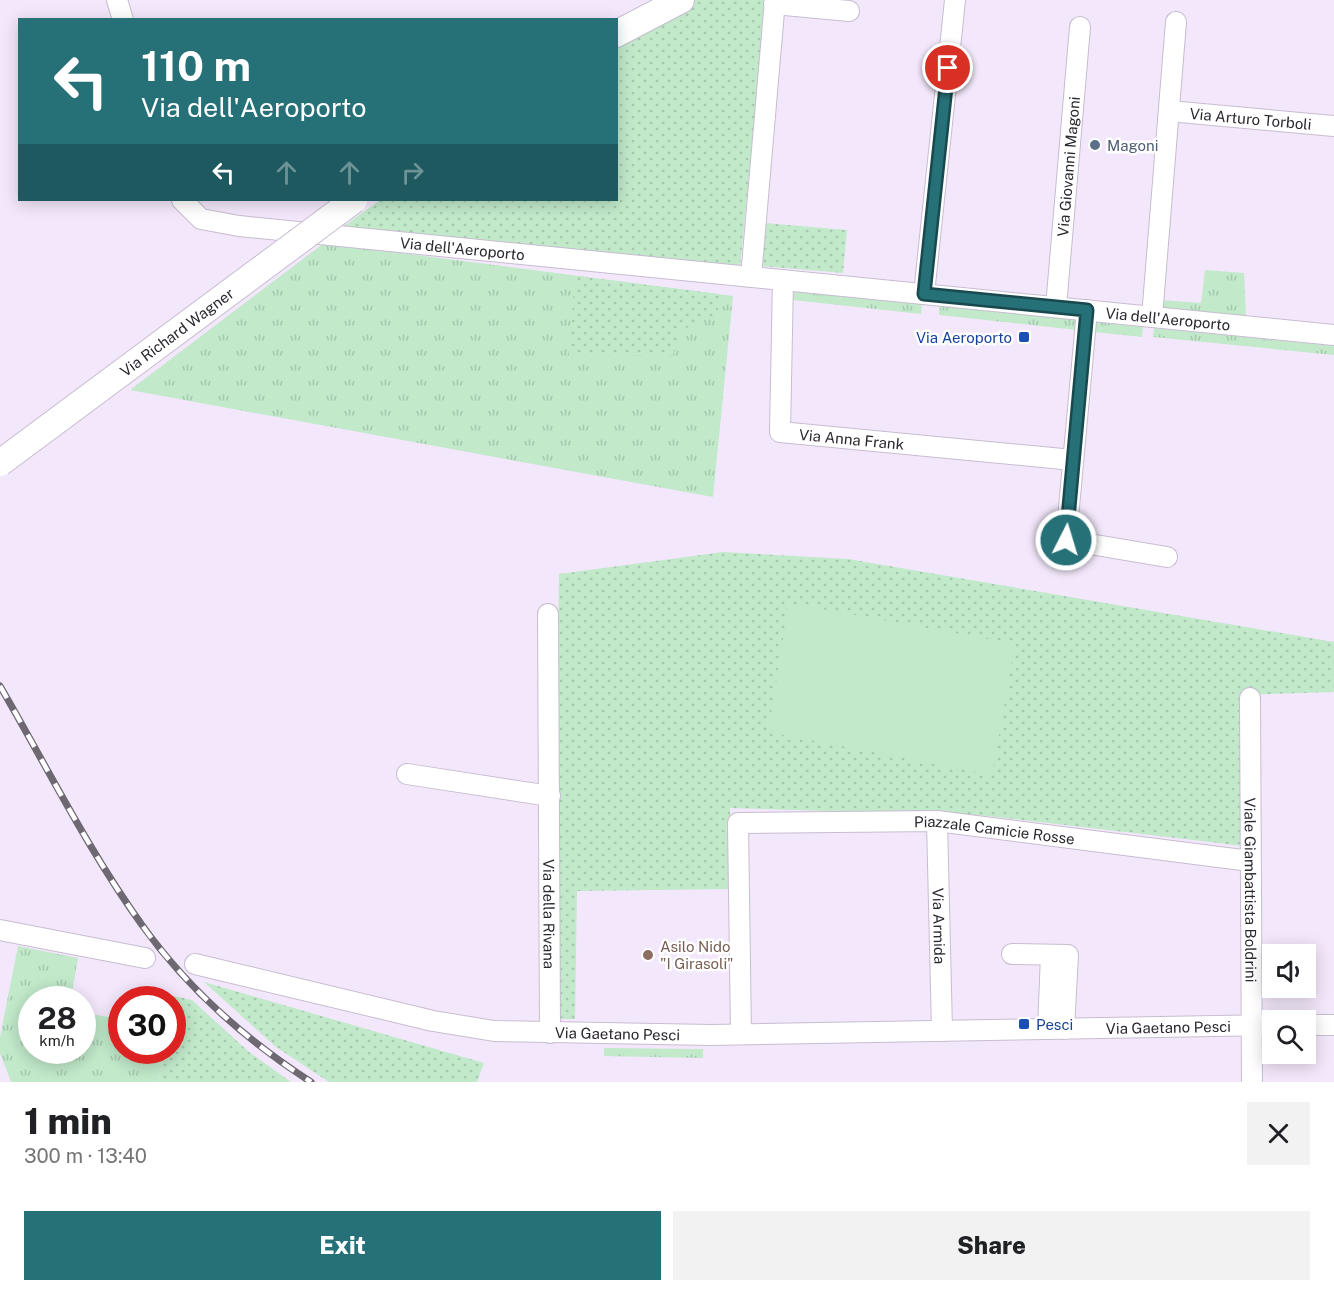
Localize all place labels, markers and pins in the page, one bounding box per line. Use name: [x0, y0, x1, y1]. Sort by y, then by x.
pin: [922, 42, 973, 93]
place label: Magoni: [1107, 137, 1158, 154]
marker: Magoni: [1088, 138, 1102, 152]
place label: Via Aeroporto: [916, 329, 1012, 346]
marker: Via Aeroporto: [1017, 330, 1031, 344]
place label: Asilo Nido "I Girasoli": [660, 938, 733, 972]
marker: Asilo Nido "I Girasoli": [641, 948, 655, 962]
place label: Pesci: [1036, 1016, 1073, 1033]
marker: Pesci: [1017, 1017, 1031, 1031]

